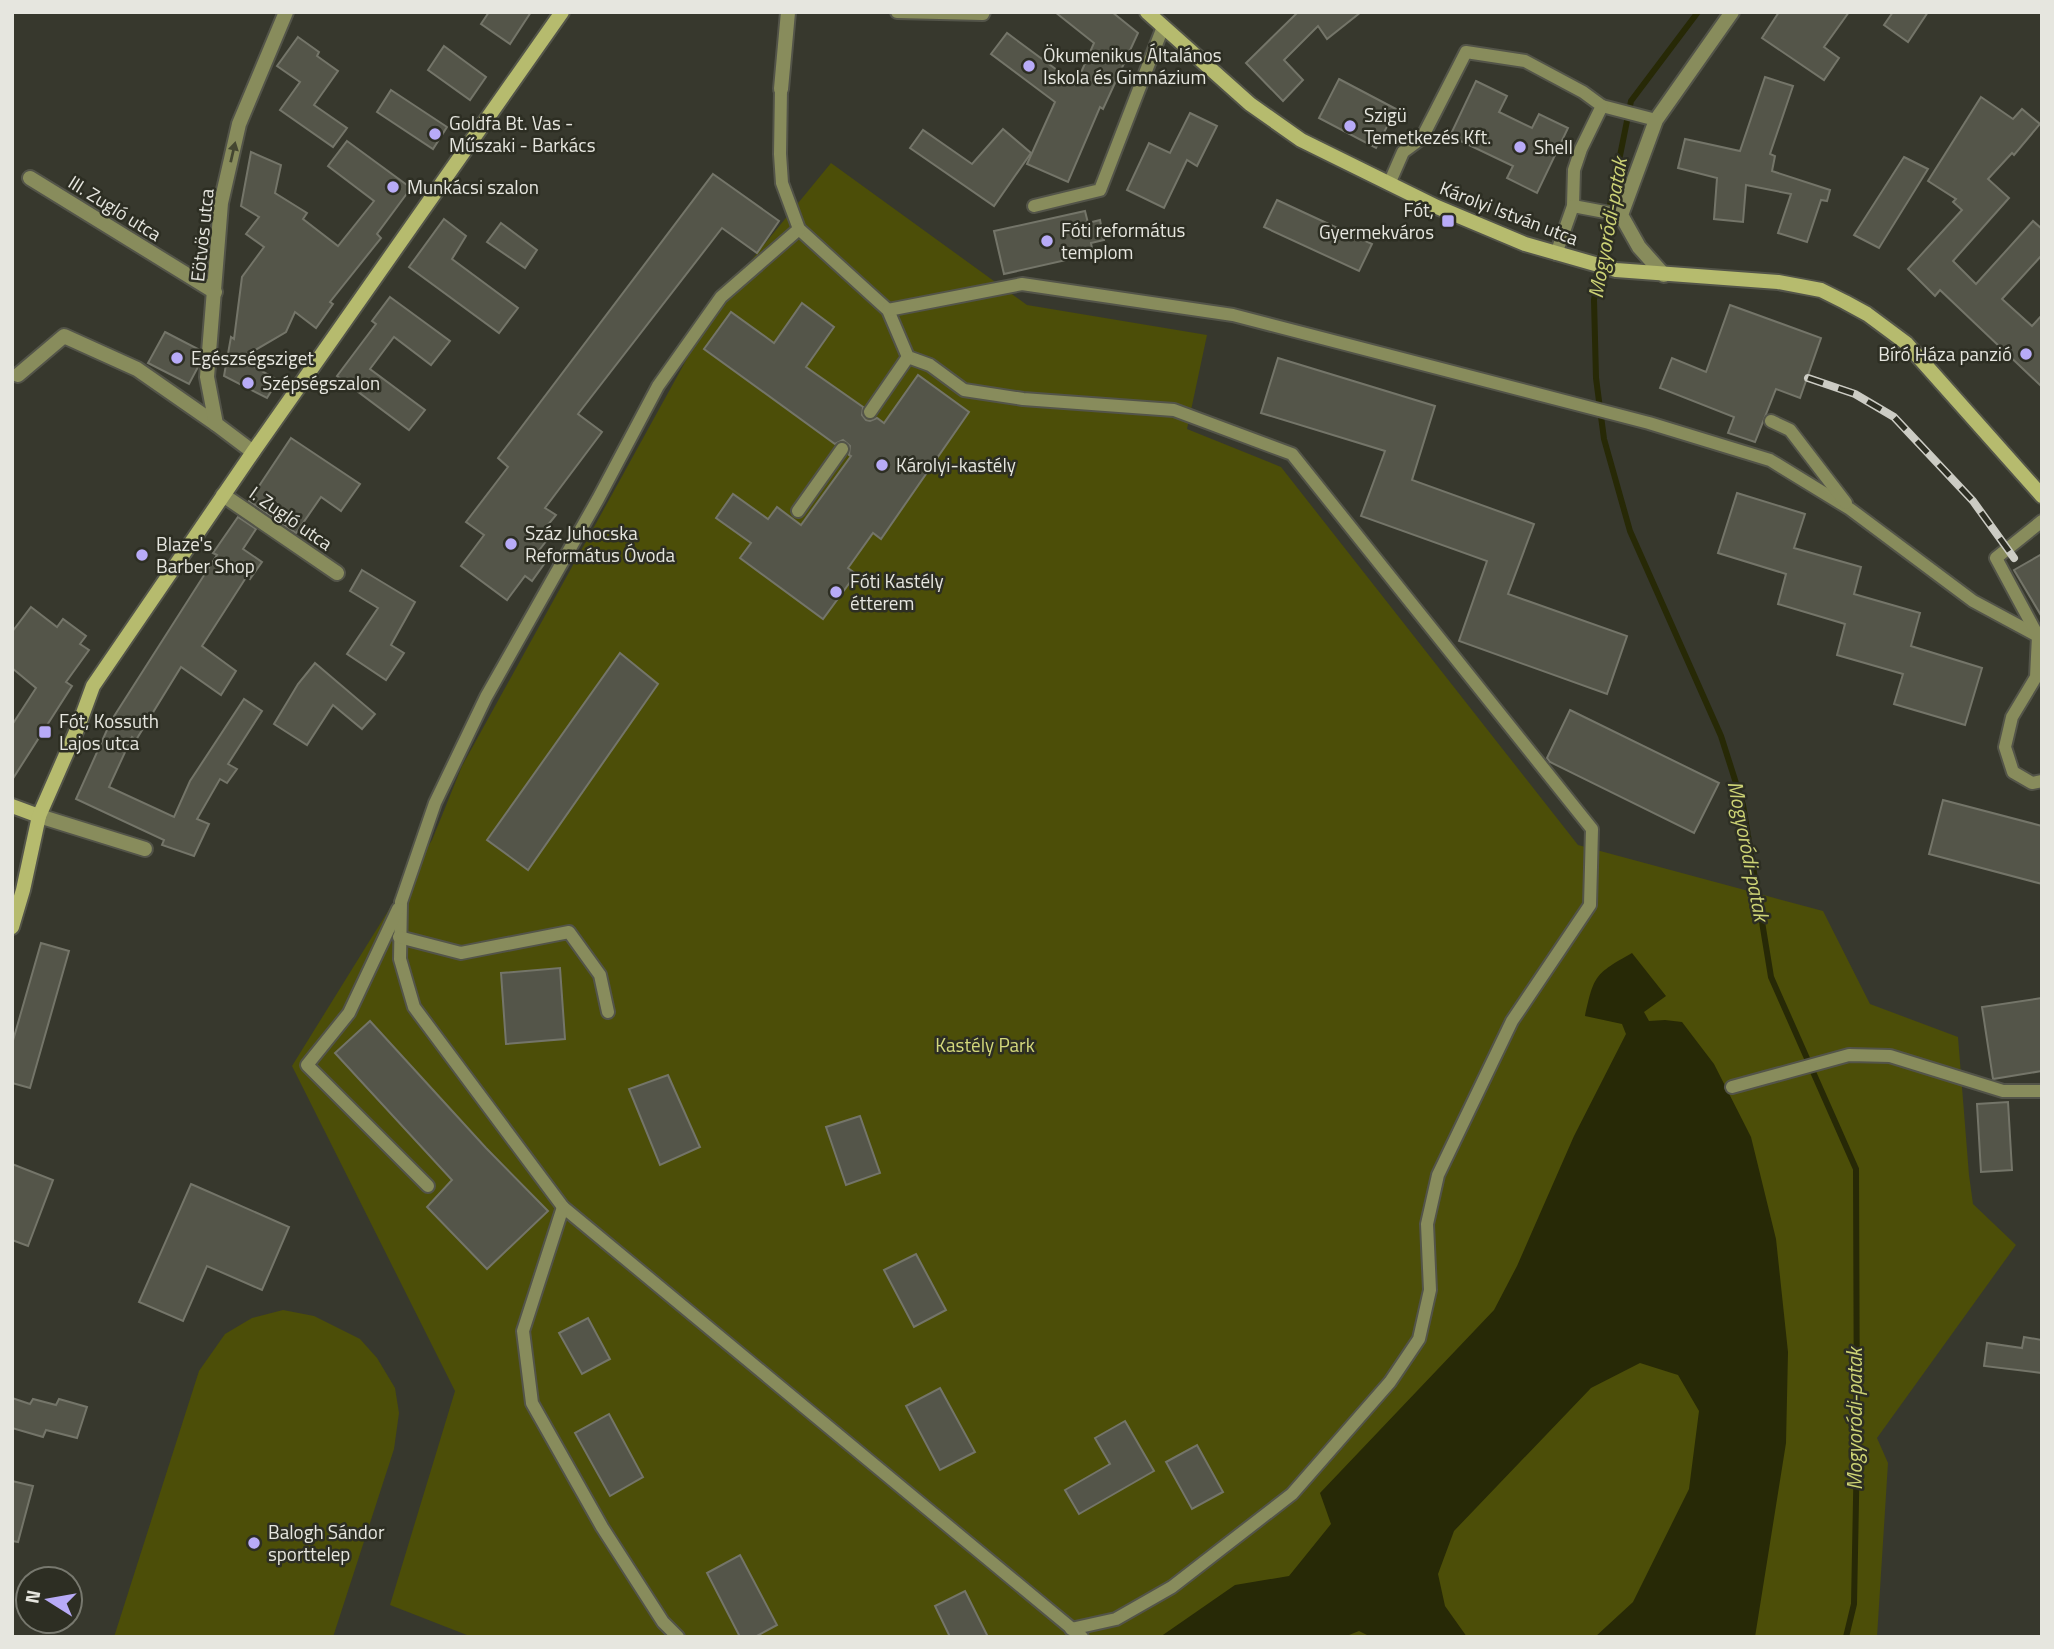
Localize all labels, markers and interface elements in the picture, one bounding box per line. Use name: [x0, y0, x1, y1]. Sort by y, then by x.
place label: Ökumenikus Általános Iskola és Gimnázium: [1043, 40, 1222, 91]
marker: Ökumenikus Általános Iskola és Gimnázium: [1021, 58, 1037, 74]
place label: Szigü Temetkezés Kft.: [1364, 100, 1491, 151]
place label: Goldfa Bt. Vas - Műszaki - Barkács: [449, 108, 596, 159]
marker: Szigü Temetkezés Kft.: [1342, 118, 1358, 134]
marker: Goldfa Bt. Vas - Műszaki - Barkács: [427, 126, 443, 142]
place label: Shell: [1534, 132, 1573, 161]
marker: Shell: [1512, 139, 1528, 155]
one-way arrow: [228, 141, 239, 163]
water label: Mogyoródi-patak: [1579, 152, 1636, 301]
street label: III. Zugló utca: [63, 167, 168, 248]
place label: Munkácsi szalon: [407, 172, 539, 201]
street label: Károlyi István utca: [1436, 173, 1583, 252]
marker: Munkácsi szalon: [385, 179, 401, 195]
street label: Eötvös utca: [182, 186, 221, 283]
place label: Fót, Gyermekváros: [1319, 195, 1434, 246]
marker: Fót, Gyermekváros: [1440, 213, 1456, 229]
place label: Fóti református templom: [1061, 215, 1185, 266]
marker: Fóti református templom: [1039, 233, 1055, 249]
place label: Bíró Háza panzió: [1878, 339, 2012, 368]
place label: Egészségsziget: [191, 343, 314, 372]
marker: Bíró Háza panzió: [2018, 346, 2034, 362]
marker: Egészségsziget: [169, 350, 185, 366]
place label: Szépségszalon: [262, 368, 380, 397]
marker: Szépségszalon: [240, 375, 256, 391]
place label: Károlyi-kastély: [896, 450, 1016, 479]
marker: Károlyi-kastély: [874, 457, 890, 473]
street label: I. Zugló utca: [244, 478, 339, 557]
place label: Száz Juhocska Református Óvoda: [525, 518, 676, 569]
place label: Blaze's Barber Shop: [156, 529, 255, 580]
marker: Száz Juhocska Református Óvoda: [503, 536, 519, 552]
marker: Blaze's Barber Shop: [134, 547, 150, 563]
place label: Fóti Kastély étterem: [850, 566, 944, 617]
marker: Fóti Kastély étterem: [828, 584, 844, 600]
place label: Fót, Kossuth Lajos utca: [59, 706, 159, 757]
marker: Fót, Kossuth Lajos utca: [37, 724, 53, 740]
water label: Mogyoródi-patak: [1720, 778, 1779, 926]
park label: Kastély Park: [935, 1030, 1035, 1059]
water label: Mogyoródi-patak: [1838, 1345, 1870, 1490]
place label: Balogh Sándor sporttelep: [268, 1517, 385, 1568]
marker: Balogh Sándor sporttelep: [246, 1535, 262, 1551]
north arrow: [14, 1565, 84, 1635]
text: N: [16, 1587, 47, 1606]

